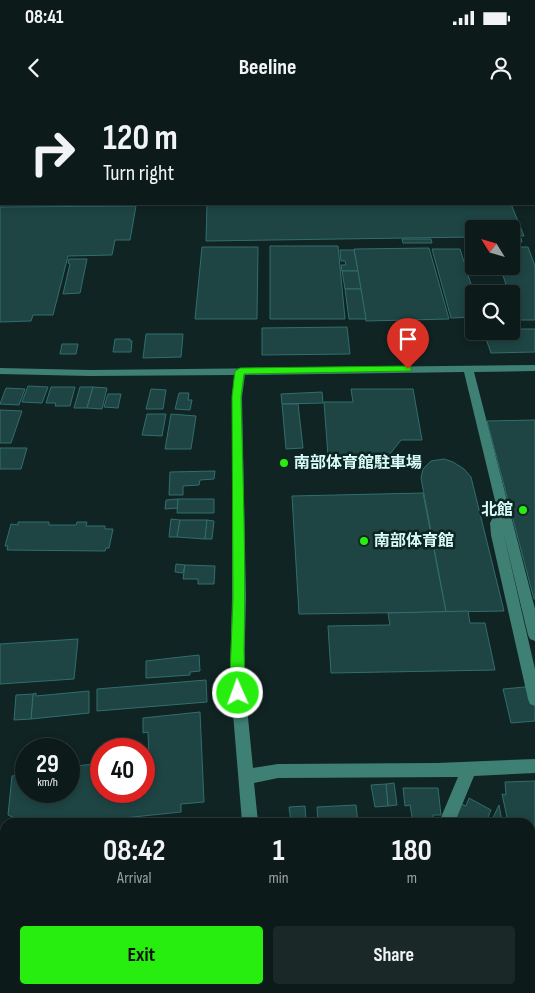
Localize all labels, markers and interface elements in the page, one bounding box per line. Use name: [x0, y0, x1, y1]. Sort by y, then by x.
text: 08:41: [25, 6, 64, 29]
icon: back: [20, 54, 48, 82]
text: Beeline: [239, 54, 296, 81]
icon: person: [487, 54, 515, 82]
text: 120 m: [103, 117, 178, 160]
icon: right: [20, 120, 85, 185]
text: Turn right: [103, 160, 174, 187]
north arrow: [465, 220, 520, 275]
map controls: [465, 220, 520, 340]
button: search: [465, 285, 520, 340]
pin: [387, 318, 429, 369]
icon: arrive: [394, 325, 422, 353]
place label: 南部体育館駐車場: [294, 454, 422, 473]
marker: 南部体育館駐車場: [278, 457, 290, 469]
place label: 北館: [481, 501, 513, 520]
marker: 北館: [517, 504, 529, 516]
place label: 南部体育館: [374, 532, 454, 551]
marker: 南部体育館: [358, 535, 370, 547]
position arrow: [211, 666, 263, 718]
speed limit sign: 40: [90, 738, 155, 803]
text: 29: [36, 749, 59, 780]
text: km/h: [37, 775, 58, 790]
text: 08:42: [103, 833, 165, 869]
text: 1: [273, 833, 284, 869]
text: 180: [392, 833, 432, 869]
text: Arrival: [117, 869, 151, 888]
text: min: [269, 869, 289, 888]
text: m: [407, 869, 417, 888]
button: Exit: [20, 926, 263, 984]
button: Share: [273, 926, 515, 984]

